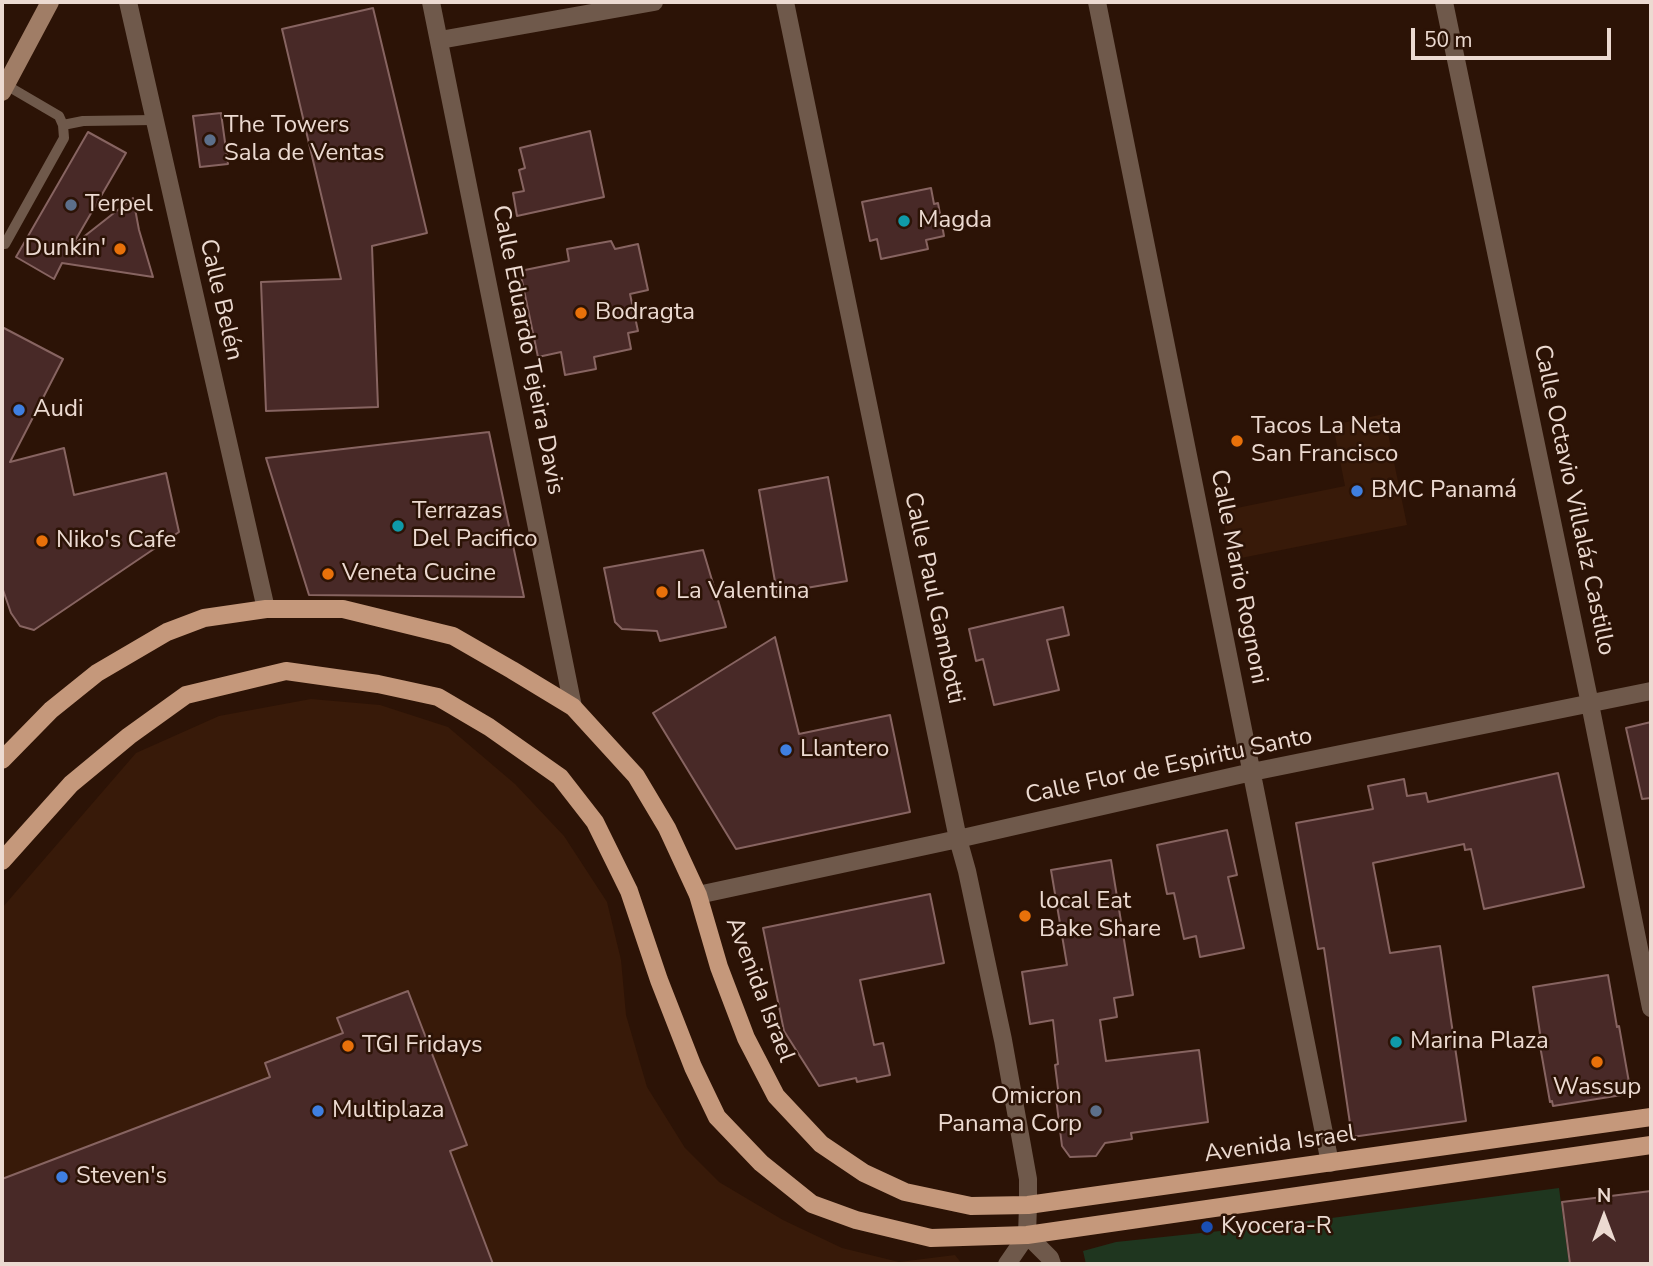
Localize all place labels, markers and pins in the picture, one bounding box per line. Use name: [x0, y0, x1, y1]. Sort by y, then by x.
place label: The Towers Sala de Ventas: [224, 112, 385, 168]
marker: The Towers Sala de Ventas: [202, 132, 218, 148]
place label: Terpel: [85, 191, 153, 219]
marker: Terpel: [63, 197, 79, 213]
place label: Magda: [918, 207, 992, 235]
marker: Magda: [896, 213, 912, 229]
place label: Dunkin': [25, 235, 106, 263]
marker: Dunkin': [112, 241, 128, 257]
place label: Bodragta: [595, 299, 695, 327]
marker: Bodragta: [573, 305, 589, 321]
place label: Audi: [33, 396, 84, 424]
marker: Audi: [11, 402, 27, 418]
place label: Tacos La Neta San Francisco: [1251, 413, 1402, 469]
marker: Tacos La Neta San Francisco: [1229, 433, 1245, 449]
place label: BMC Panamá: [1371, 477, 1517, 505]
marker: BMC Panamá: [1349, 483, 1365, 499]
place label: Terrazas Del Pacifico: [412, 498, 537, 554]
marker: Terrazas Del Pacifico: [390, 518, 406, 534]
place label: Niko's Cafe: [56, 527, 176, 555]
marker: Niko's Cafe: [34, 533, 50, 549]
place label: Veneta Cucine: [342, 560, 496, 588]
marker: Veneta Cucine: [320, 566, 336, 582]
place label: La Valentina: [676, 578, 810, 606]
marker: La Valentina: [654, 584, 670, 600]
place label: Llantero: [800, 736, 889, 764]
marker: Llantero: [778, 742, 794, 758]
place label: local Eat Bake Share: [1039, 888, 1161, 944]
marker: local Eat Bake Share: [1017, 908, 1033, 924]
place label: Marina Plaza: [1410, 1028, 1549, 1056]
place label: TGI Fridays: [362, 1032, 482, 1060]
marker: Marina Plaza: [1388, 1034, 1404, 1050]
marker: TGI Fridays: [340, 1038, 356, 1054]
marker: Wassup: [1589, 1054, 1605, 1070]
place label: Wassup: [1553, 1074, 1641, 1102]
place label: Omicron Panama Corp: [938, 1083, 1082, 1139]
place label: Multiplaza: [332, 1097, 444, 1125]
marker: Multiplaza: [310, 1103, 326, 1119]
marker: Omicron Panama Corp: [1088, 1103, 1104, 1119]
place label: Steven's: [76, 1163, 167, 1191]
marker: Steven's: [54, 1169, 70, 1185]
place label: Kyocera-R: [1221, 1213, 1332, 1241]
marker: Kyocera-R: [1199, 1219, 1215, 1235]

